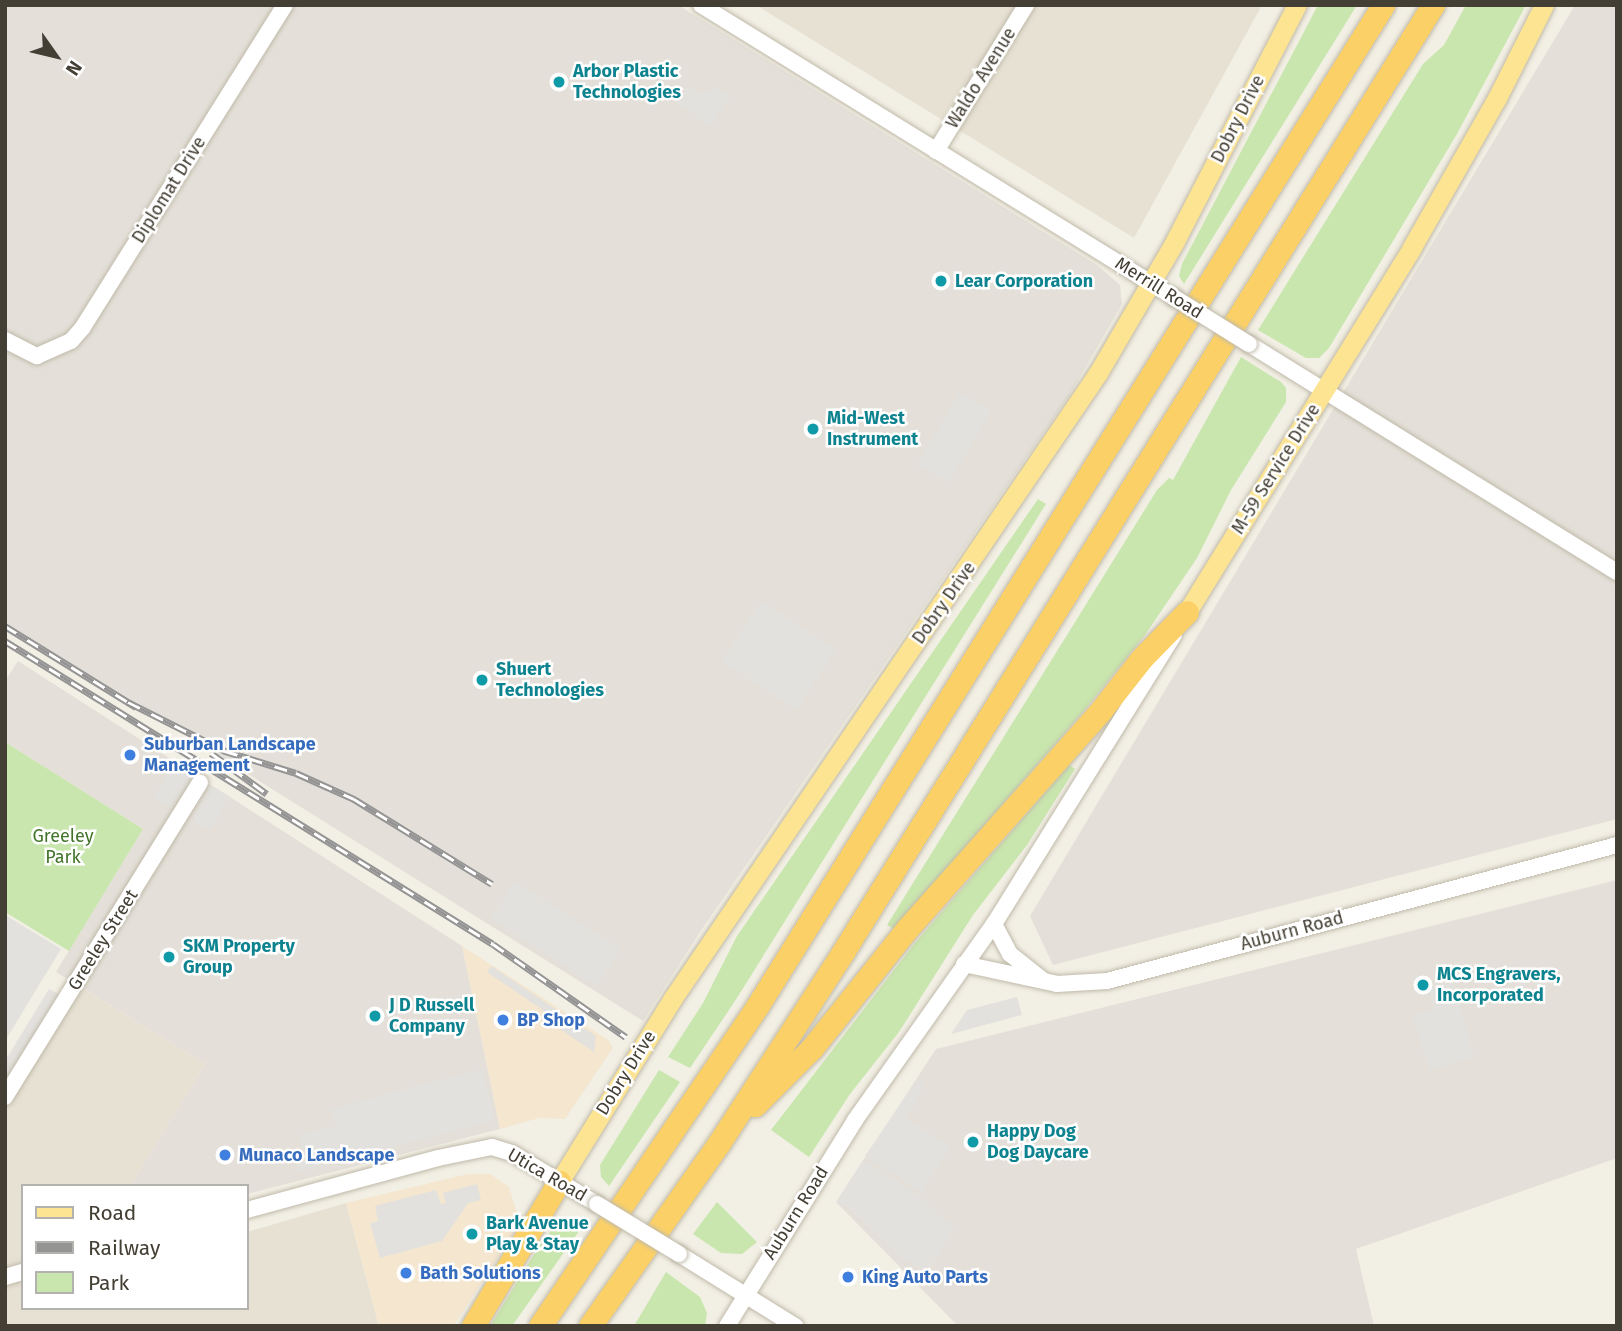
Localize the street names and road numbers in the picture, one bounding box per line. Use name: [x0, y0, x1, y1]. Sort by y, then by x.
street label: Waldo Avenue: [941, 24, 1021, 132]
street label: Dobry Drive: [1207, 72, 1269, 166]
street label: Diplomat Drive: [128, 133, 210, 247]
street label: Merrill Road: [1111, 252, 1207, 324]
street label: M-59 Service Drive: [1227, 400, 1325, 538]
street label: Dobry Drive: [908, 558, 980, 648]
street label: Greeley Street: [63, 886, 143, 994]
street label: Auburn Road: [1238, 907, 1346, 955]
street label: Dobry Drive: [592, 1027, 660, 1119]
street label: Utica Road: [504, 1144, 590, 1206]
street label: Auburn Road: [759, 1162, 833, 1264]

